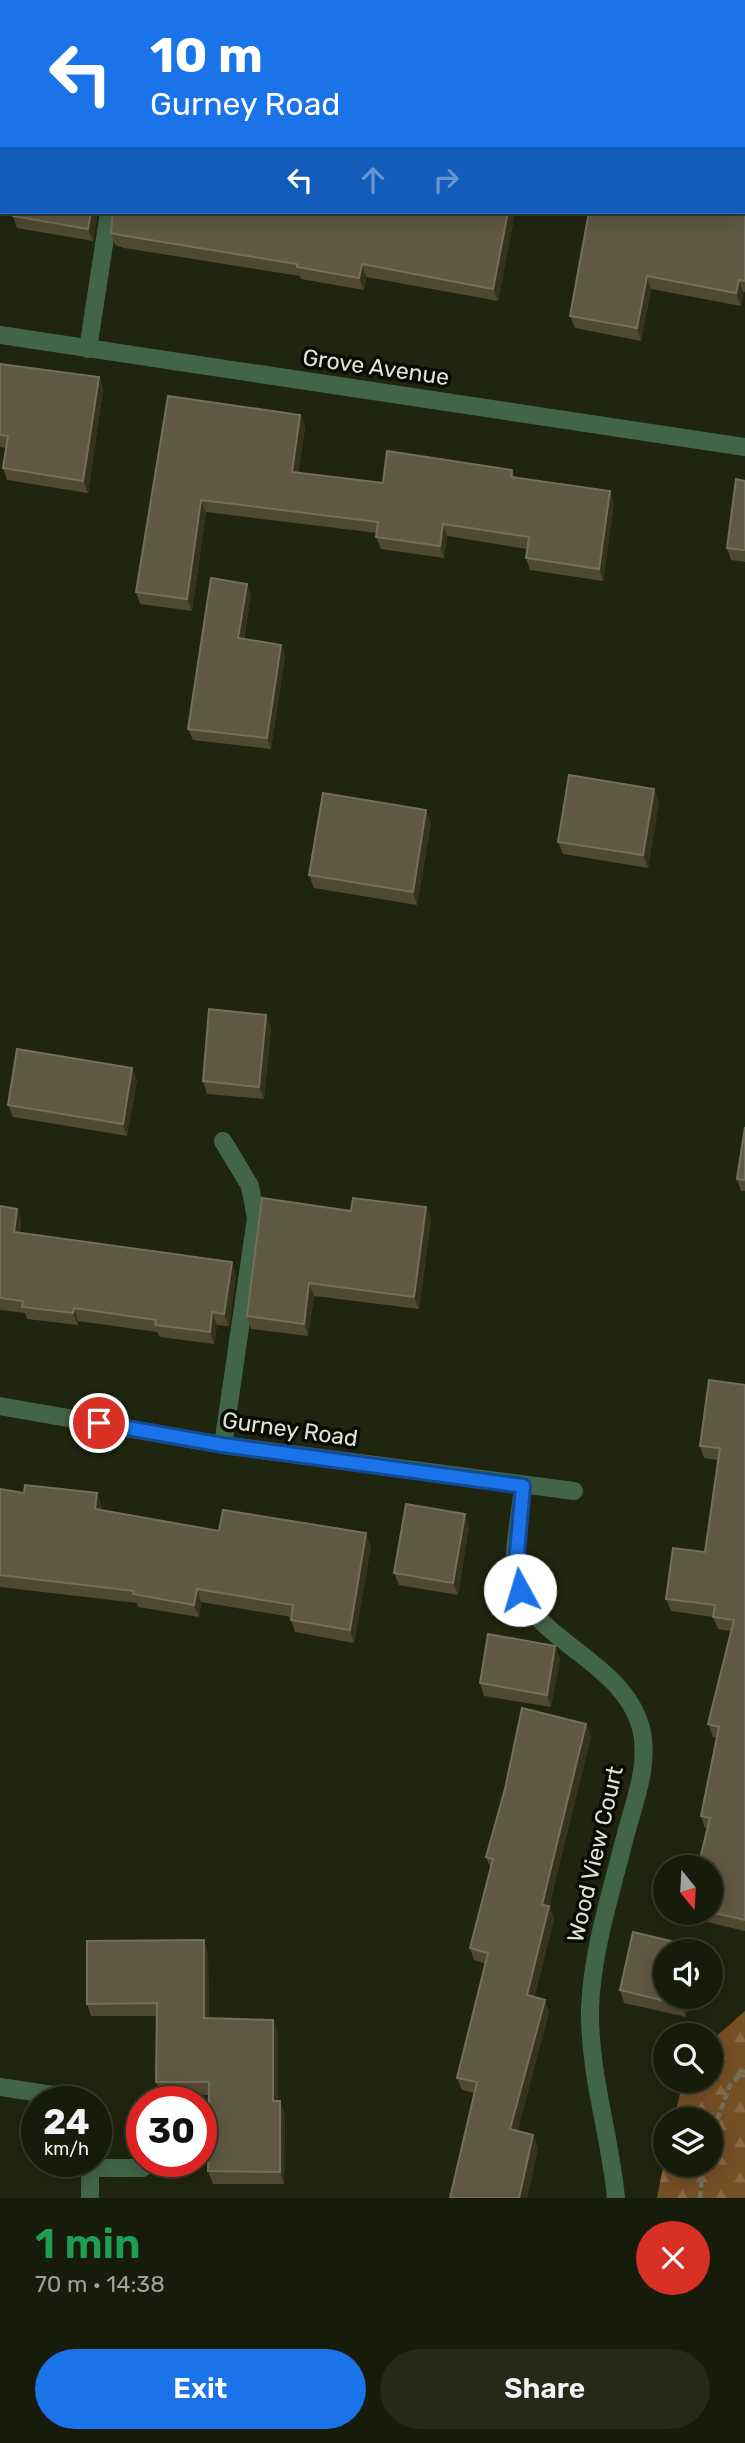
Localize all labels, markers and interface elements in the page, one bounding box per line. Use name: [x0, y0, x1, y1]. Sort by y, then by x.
text: 10 m: [150, 26, 263, 84]
icon: left: [35, 28, 126, 119]
text: Gurney Road: [150, 85, 340, 123]
icon: left: [281, 161, 319, 199]
icon: ahead: [354, 161, 392, 199]
icon: right: [427, 161, 465, 199]
street label: Grove Avenue: [301, 343, 451, 391]
pin: [69, 1393, 129, 1453]
icon: arrive: [80, 1404, 118, 1442]
street label: Gurney Road: [220, 1406, 360, 1452]
position arrow: [483, 1553, 557, 1627]
street label: Wood View Court: [561, 1763, 629, 1945]
north arrow: [653, 1855, 723, 1925]
map controls: [653, 1855, 723, 2177]
button: sound: [653, 1939, 723, 2009]
button: search: [653, 2023, 723, 2093]
speed limit sign: 30: [126, 2086, 217, 2177]
text: 24: [43, 2101, 90, 2143]
button: layers: [653, 2107, 723, 2177]
text: km/h: [44, 2138, 89, 2160]
text: 1 min: [35, 2219, 141, 2269]
button: close: [636, 2221, 710, 2295]
text: 70 m · 14:38: [35, 2270, 165, 2298]
button: Exit: [35, 2349, 366, 2429]
button: Share: [380, 2349, 710, 2429]

